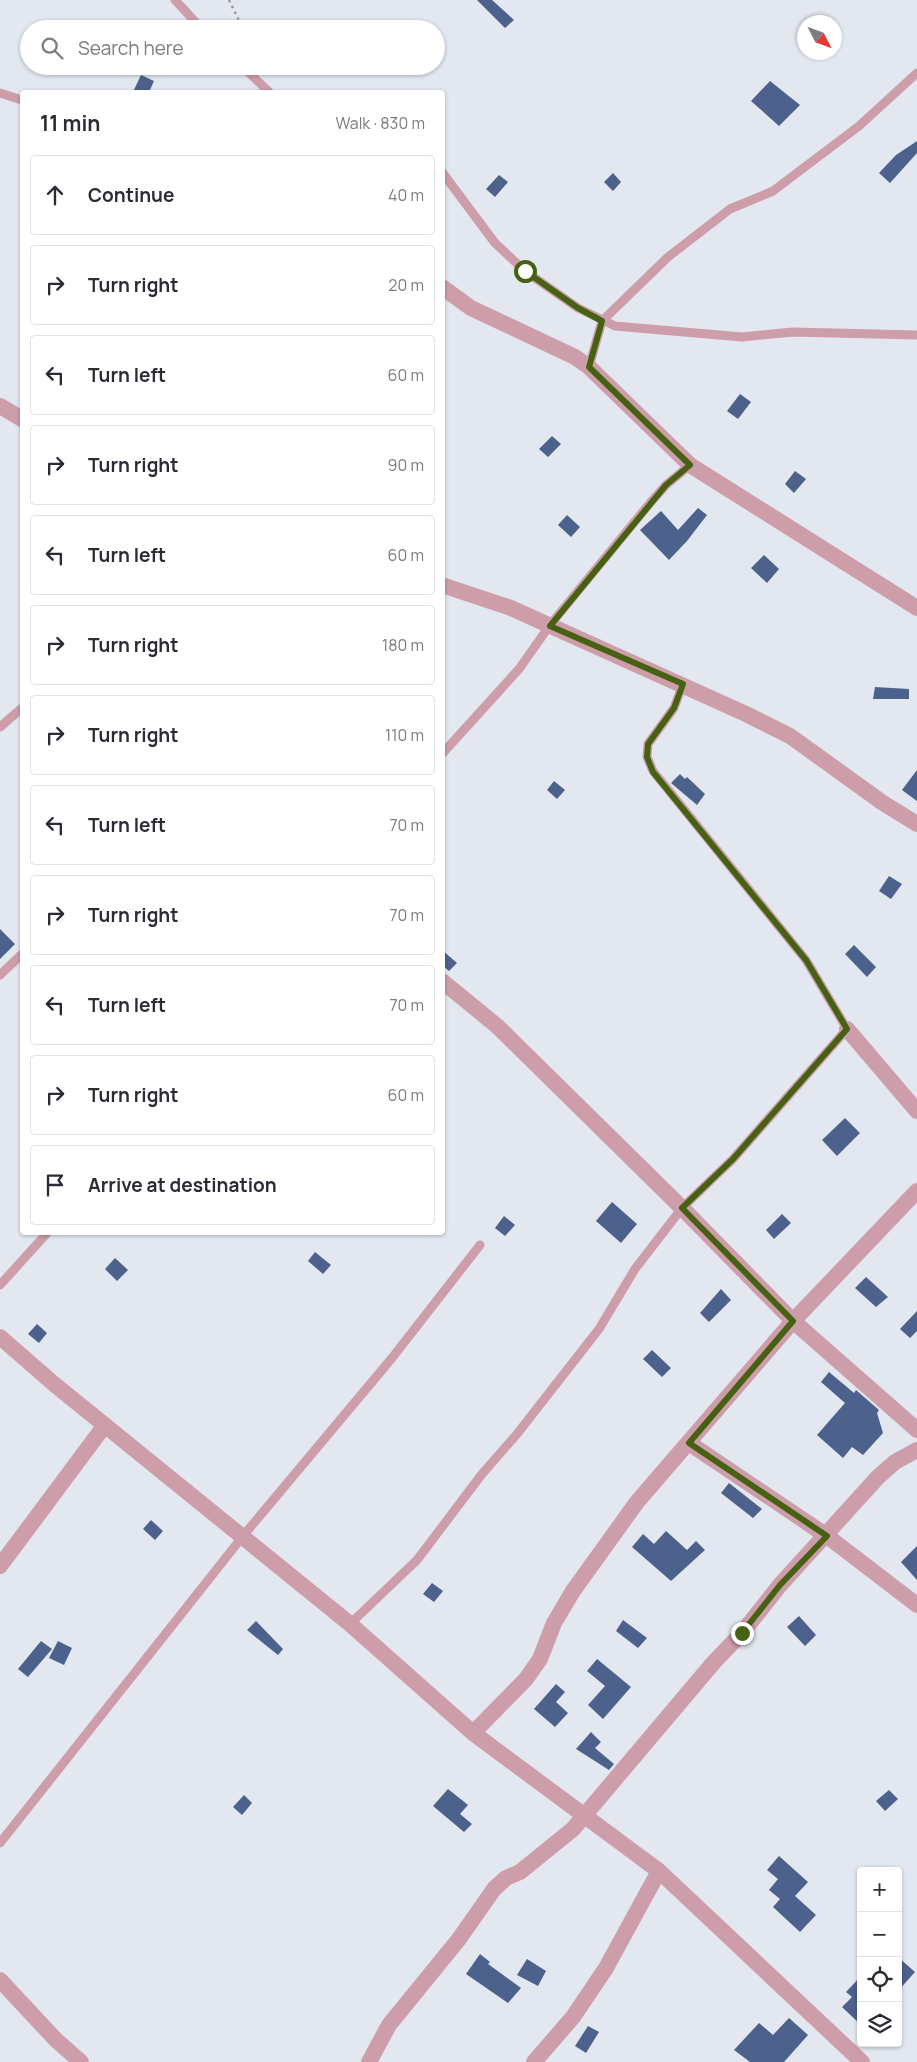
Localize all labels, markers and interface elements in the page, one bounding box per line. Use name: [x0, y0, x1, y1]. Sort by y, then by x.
north arrow: [797, 15, 842, 60]
search box: [20, 20, 445, 75]
icon: search: [38, 34, 66, 62]
text: Search here: [78, 35, 184, 61]
text: 11 min: [40, 109, 101, 137]
text: Walk · 830 m: [336, 112, 425, 134]
icon: ahead: [41, 181, 69, 209]
text: Continue: [88, 182, 174, 208]
text: 40 m: [388, 184, 424, 206]
route start: [514, 260, 537, 283]
icon: right: [41, 271, 69, 299]
text: Turn right: [88, 272, 178, 298]
text: 20 m: [388, 274, 424, 296]
icon: left: [41, 361, 69, 389]
text: Turn left: [88, 362, 166, 388]
text: 60 m: [388, 364, 424, 386]
icon: right: [41, 451, 69, 479]
text: Turn right: [88, 452, 178, 478]
text: 90 m: [388, 454, 424, 476]
icon: left: [41, 541, 69, 569]
text: Turn left: [88, 542, 166, 568]
text: 60 m: [388, 544, 424, 566]
icon: right: [41, 631, 69, 659]
text: Turn right: [88, 632, 178, 658]
text: 180 m: [382, 634, 424, 656]
icon: right: [41, 721, 69, 749]
text: Turn right: [88, 722, 178, 748]
text: 110 m: [385, 724, 424, 746]
icon: left: [41, 811, 69, 839]
text: Turn left: [88, 812, 166, 838]
text: 70 m: [389, 814, 424, 836]
icon: right: [41, 901, 69, 929]
text: Turn right: [88, 902, 178, 928]
text: 70 m: [389, 904, 424, 926]
icon: left: [41, 991, 69, 1019]
text: Turn left: [88, 992, 166, 1018]
text: 70 m: [389, 994, 424, 1016]
icon: right: [41, 1081, 69, 1109]
text: Turn right: [88, 1082, 178, 1108]
text: 60 m: [388, 1084, 424, 1106]
icon: arrive: [41, 1171, 69, 1199]
text: Arrive at destination: [88, 1172, 277, 1198]
route end: [731, 1622, 754, 1645]
map controls: [857, 1867, 902, 2047]
button: +: [857, 1867, 902, 1912]
button: −: [857, 1912, 902, 1957]
button: locate: [857, 1957, 902, 2002]
button: layers: [857, 2002, 902, 2047]

